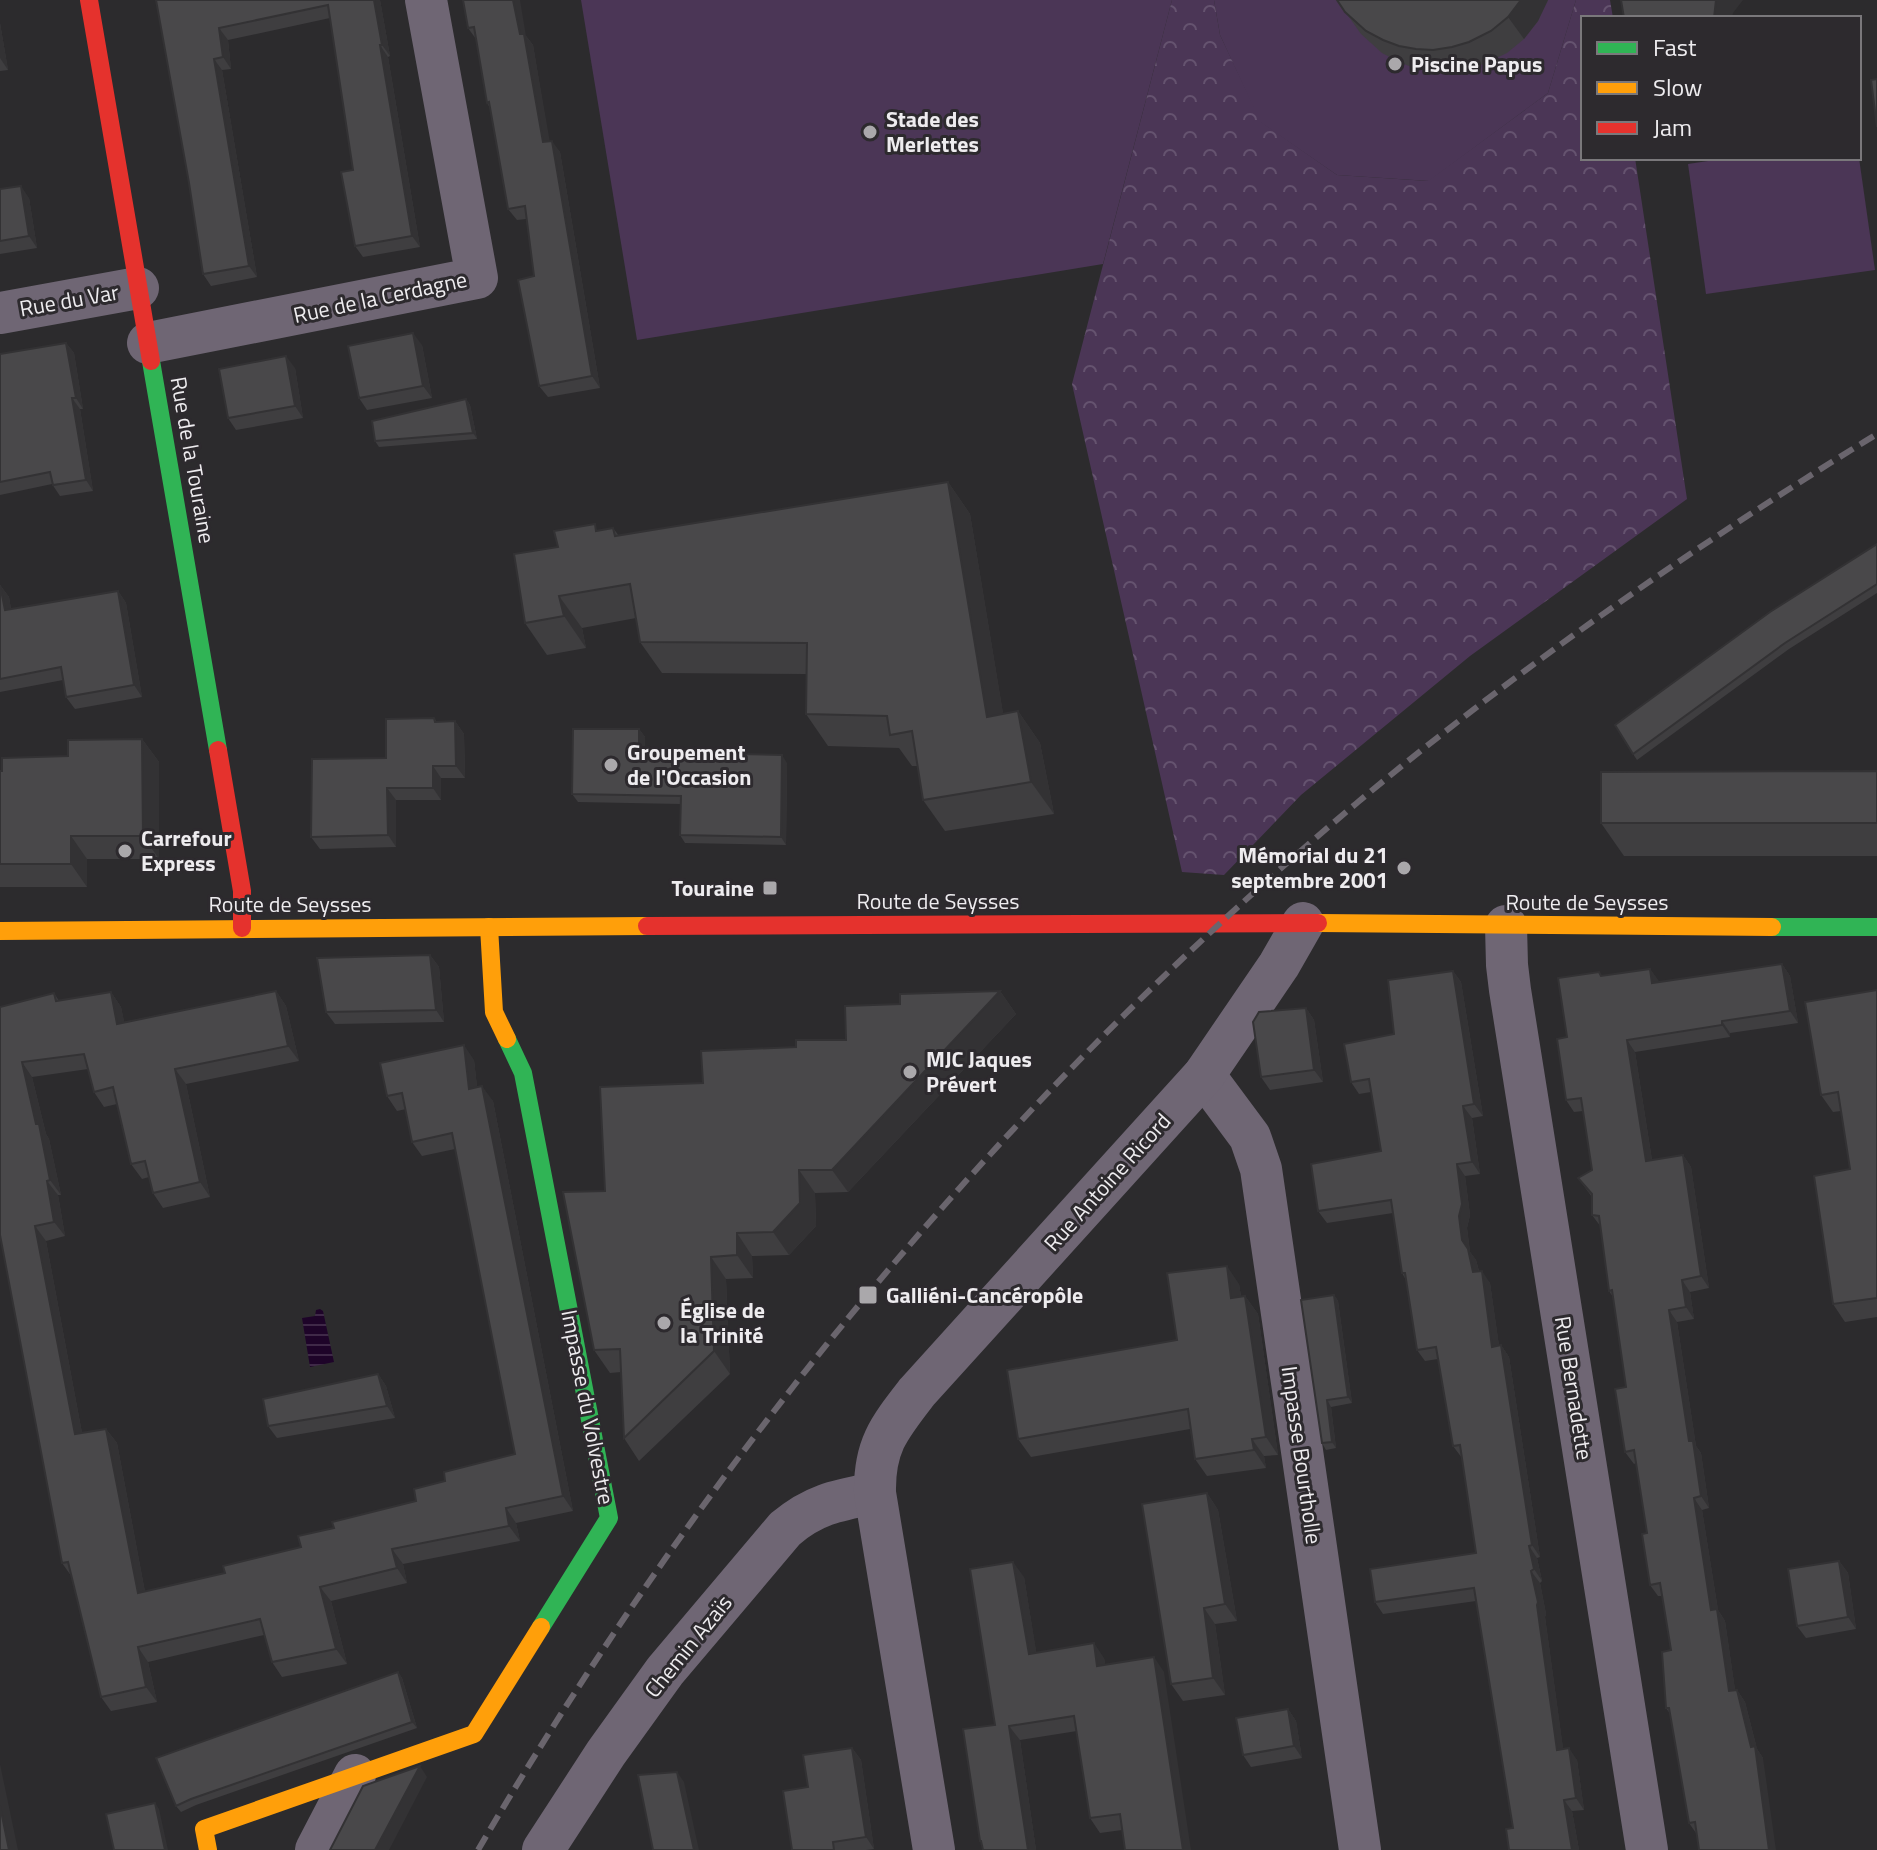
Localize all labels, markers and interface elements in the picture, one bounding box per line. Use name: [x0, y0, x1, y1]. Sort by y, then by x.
legend: [1581, 16, 1861, 160]
text: Fast: [1653, 29, 1697, 65]
place label: Piscine Papus: [1411, 47, 1542, 81]
marker: Piscine Papus: [1386, 55, 1404, 73]
text: Slow: [1653, 69, 1702, 105]
place label: Stade des Merlettes: [886, 102, 979, 161]
text: Jam: [1653, 109, 1692, 145]
marker: Stade des Merlettes: [861, 123, 879, 141]
street label: Rue de la Cerdagne: [290, 262, 470, 332]
street label: Rue du Var: [17, 274, 122, 325]
street label: Rue de la Touraine: [162, 374, 224, 546]
place label: Groupement de l'Occasion: [627, 735, 751, 794]
marker: Groupement de l'Occasion: [602, 756, 620, 774]
place label: Carrefour Express: [141, 821, 232, 880]
place label: Mémorial du 21 septembre 2001: [1231, 838, 1388, 897]
marker: Carrefour Express: [116, 842, 134, 860]
marker: Mémorial du 21 septembre 2001: [1395, 859, 1413, 877]
place label: Touraine: [672, 871, 754, 905]
marker: Touraine: [761, 879, 779, 897]
street label: Route de Seysses: [856, 884, 1020, 918]
street label: Route de Seysses: [1505, 885, 1669, 919]
street label: Route de Seysses: [208, 887, 372, 921]
place label: MJC Jaques Prévert: [926, 1042, 1032, 1101]
marker: MJC Jaques Prévert: [901, 1063, 919, 1081]
street label: Rue Antoine Ricord: [1035, 1105, 1179, 1259]
place label: Galliéni-Cancéropôle: [886, 1278, 1083, 1312]
marker: Galliéni-Cancéropôle: [857, 1284, 879, 1306]
place label: Église de la Trinité: [680, 1293, 765, 1352]
street label: Impasse du Volvestre: [552, 1307, 624, 1507]
marker: Église de la Trinité: [655, 1314, 673, 1332]
street label: Rue Bernadette: [1546, 1314, 1602, 1462]
street label: Impasse Bourtholle: [1273, 1364, 1331, 1546]
street label: Chemin Azaïs: [636, 1587, 740, 1705]

